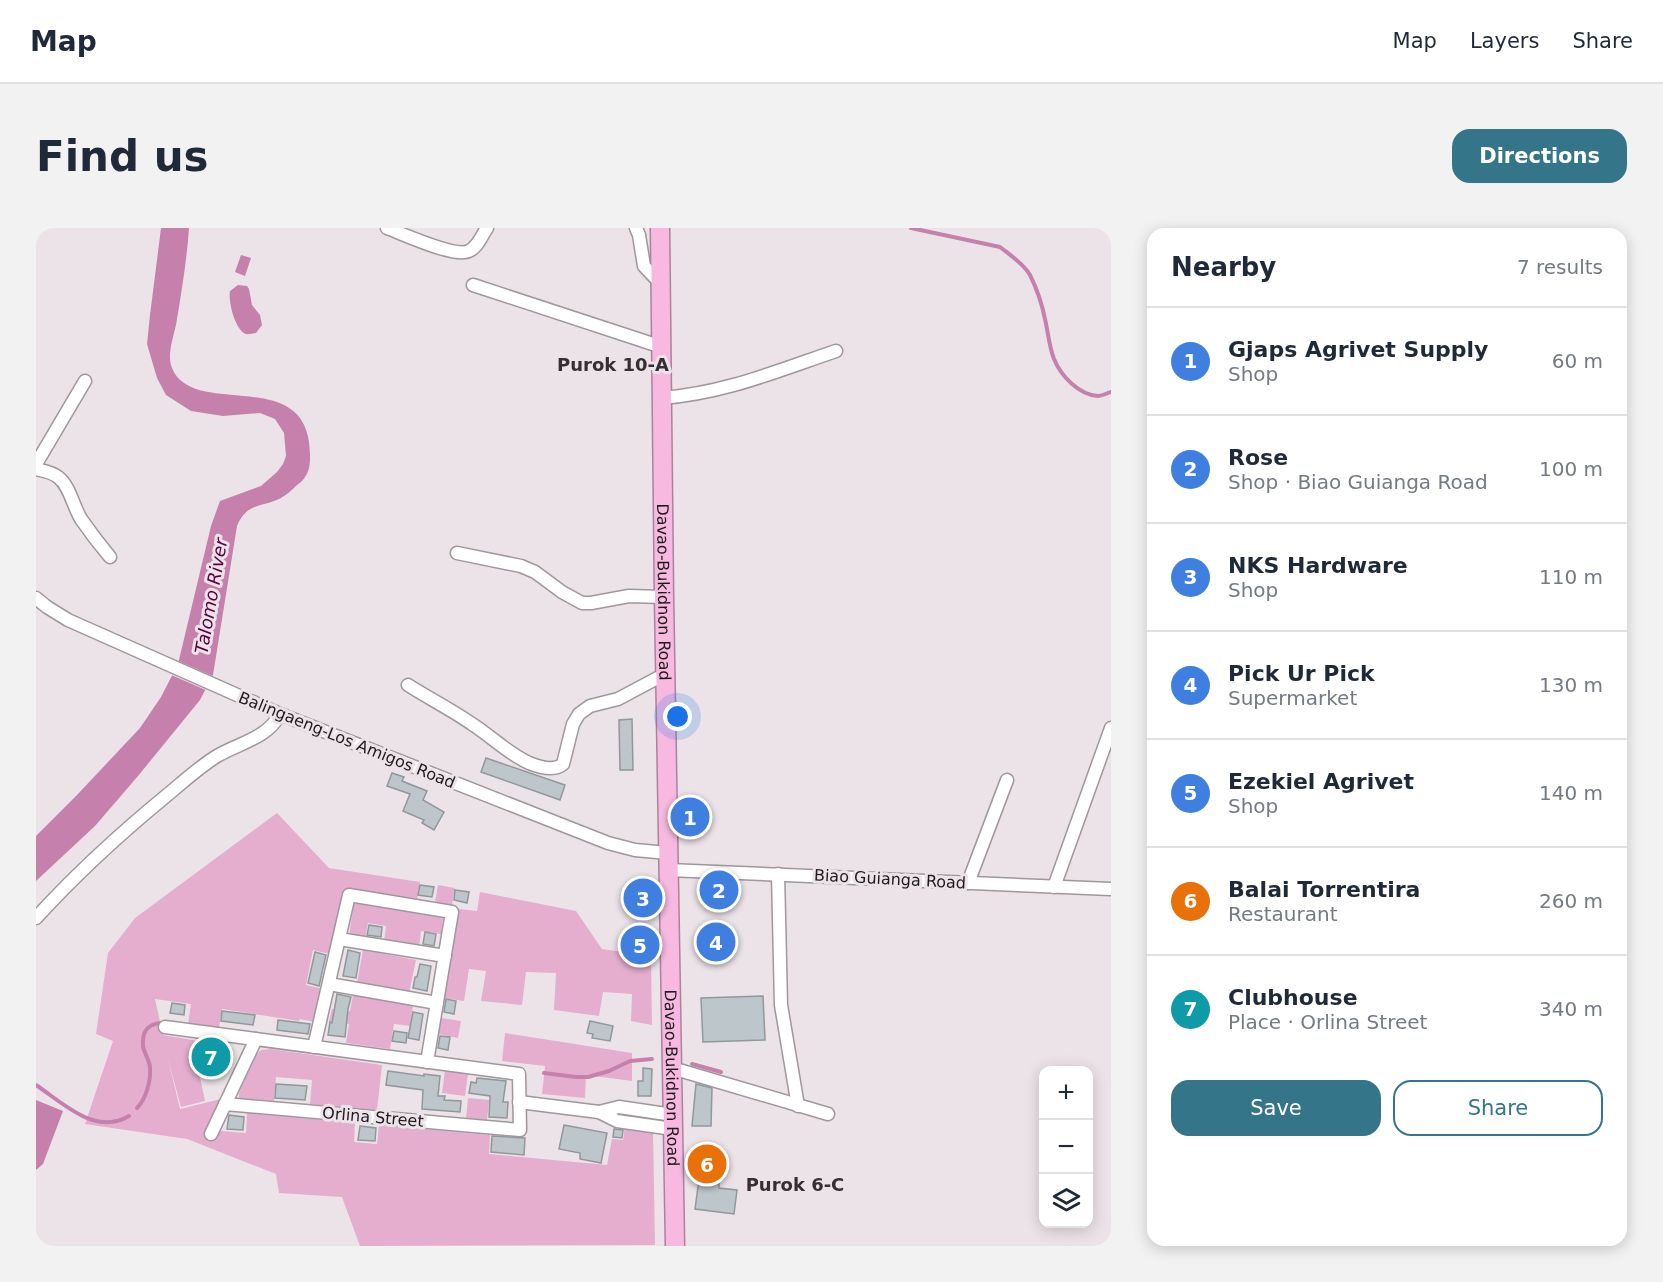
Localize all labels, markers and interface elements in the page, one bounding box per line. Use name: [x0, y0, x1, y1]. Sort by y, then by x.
text: Map: [30, 25, 97, 58]
text: Map: [1393, 29, 1437, 53]
text: Layers: [1470, 29, 1539, 53]
text: Share: [1572, 29, 1633, 53]
button: Directions: [1452, 129, 1627, 183]
text: Find us: [36, 132, 209, 181]
text: Nearby: [1171, 252, 1276, 282]
text: 7 results: [1517, 255, 1603, 279]
text: Gjaps Agrivet Supply: [1228, 337, 1488, 362]
text: 1: [1184, 349, 1197, 373]
text: 60 m: [1552, 349, 1603, 373]
district label: Purok 10-A: [557, 354, 669, 375]
text: Shop: [1228, 362, 1278, 386]
text: Rose: [1228, 445, 1288, 470]
text: 2: [1184, 457, 1197, 481]
text: 100 m: [1539, 457, 1603, 481]
text: Shop · Biao Guianga Road: [1228, 470, 1488, 494]
street label: Davao-Bukidnon Road: [653, 503, 675, 681]
water label: Talomo River: [190, 535, 232, 655]
text: NKS Hardware: [1228, 553, 1408, 578]
text: 3: [1184, 565, 1197, 589]
text: 110 m: [1539, 565, 1603, 589]
text: Shop: [1228, 578, 1278, 602]
text: Pick Ur Pick: [1228, 661, 1375, 686]
text: 4: [1184, 673, 1197, 697]
text: 130 m: [1539, 673, 1603, 697]
text: Supermarket: [1228, 686, 1357, 710]
street label: Balingaeng-Los Amigos Road: [236, 688, 458, 792]
your location: [663, 702, 692, 731]
text: Ezekiel Agrivet: [1228, 769, 1414, 794]
text: 5: [1184, 781, 1197, 805]
text: 140 m: [1539, 781, 1603, 805]
pin: 1: [670, 794, 710, 840]
text: Shop: [1228, 794, 1278, 818]
street label: Biao Guianga Road: [813, 866, 967, 892]
pin: 2: [700, 868, 738, 912]
pin: 3: [624, 876, 662, 920]
text: Balai Torrentira: [1228, 877, 1420, 902]
text: 6: [1184, 889, 1197, 913]
text: 260 m: [1539, 889, 1603, 913]
text: Restaurant: [1228, 902, 1338, 926]
pin: 4: [696, 920, 736, 964]
pin: 5: [620, 922, 660, 968]
text: Clubhouse: [1228, 985, 1358, 1010]
street label: Davao-Bukidnon Road: [661, 989, 683, 1167]
text: 7: [1184, 997, 1197, 1021]
text: 340 m: [1539, 997, 1603, 1021]
text: Place · Orlina Street: [1228, 1010, 1427, 1034]
pin: 7: [192, 1034, 231, 1080]
map controls: [1039, 1066, 1093, 1228]
button: +: [1039, 1066, 1093, 1120]
button: Save: [1171, 1080, 1381, 1136]
button: Share: [1393, 1080, 1603, 1136]
street label: Orlina Street: [322, 1103, 424, 1131]
button: −: [1039, 1120, 1093, 1174]
pin: 6: [688, 1142, 726, 1186]
district label: Purok 6-C: [746, 1174, 844, 1195]
button: layers: [1039, 1174, 1093, 1228]

